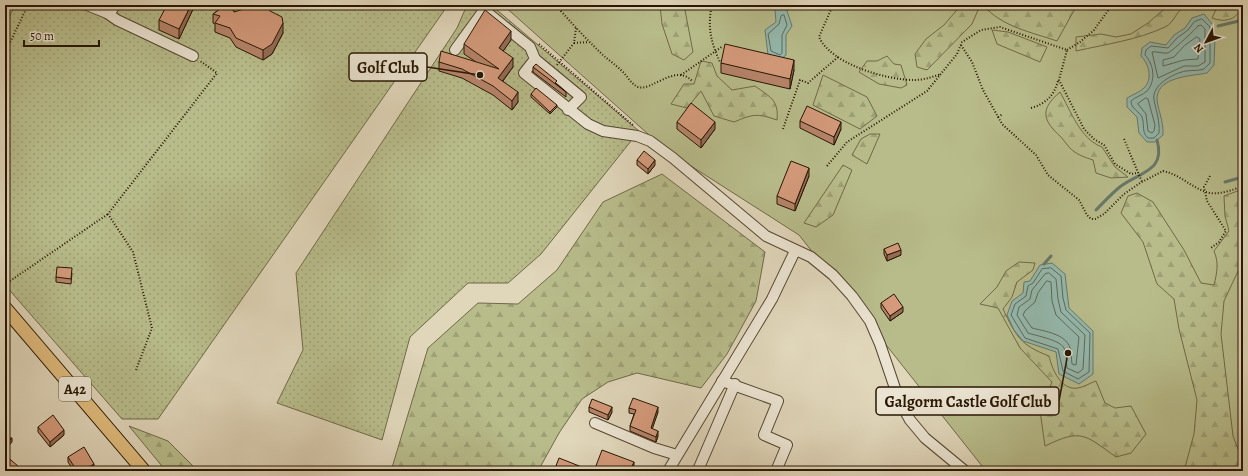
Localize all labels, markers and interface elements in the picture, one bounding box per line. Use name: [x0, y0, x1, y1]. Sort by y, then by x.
scale bar: [24, 22, 99, 48]
north arrow: [1186, 22, 1226, 62]
text: 50 m: [30, 28, 54, 44]
text: N: [1191, 40, 1207, 56]
callout: Golf Club: [349, 53, 427, 81]
text: Golf Club: [357, 57, 419, 79]
road number: A42: [59, 377, 91, 401]
callout: Galgorm Castle Golf Club: [876, 387, 1059, 415]
text: Galgorm Castle Golf Club: [884, 391, 1052, 413]

